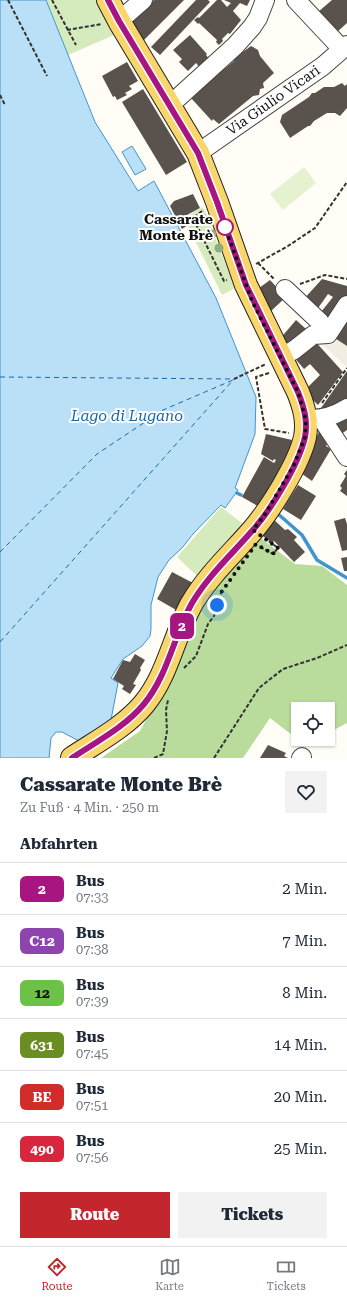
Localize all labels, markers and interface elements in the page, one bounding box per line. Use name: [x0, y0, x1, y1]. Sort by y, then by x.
street label: Via Giulio Vicari: [223, 62, 323, 138]
place label: Cassarate Monte Brè: [139, 211, 213, 243]
marker: Cassarate Monte Brè: [216, 218, 234, 236]
water label: Lago di Lugano: [70, 407, 183, 425]
your location: [207, 595, 227, 615]
line badge: 2: [169, 613, 195, 639]
text: 2: [178, 618, 186, 634]
map controls: [291, 702, 335, 746]
button: locate: [291, 702, 335, 746]
button: heart: [285, 771, 327, 813]
text: Cassarate Monte Brè: [20, 773, 222, 796]
text: Zu Fuß · 4 Min. · 250 m: [20, 800, 159, 815]
text: Abfahrten: [20, 835, 98, 853]
text: Bus: [76, 872, 104, 890]
text: 2 Min.: [282, 880, 327, 898]
text: 2: [38, 881, 46, 897]
text: 07:33: [76, 890, 108, 905]
text: Bus: [76, 924, 104, 942]
text: 7 Min.: [282, 932, 327, 950]
text: C12: [29, 933, 55, 949]
text: 07:38: [76, 942, 108, 957]
text: Bus: [76, 976, 104, 994]
text: 8 Min.: [282, 984, 327, 1002]
text: 12: [34, 985, 50, 1001]
text: 07:39: [76, 994, 108, 1009]
text: Bus: [76, 1028, 104, 1046]
text: 14 Min.: [274, 1036, 327, 1054]
text: 631: [30, 1037, 54, 1053]
text: 07:45: [76, 1046, 108, 1061]
text: Bus: [76, 1080, 104, 1098]
text: 20 Min.: [274, 1088, 327, 1106]
text: BE: [32, 1089, 52, 1105]
text: 07:51: [76, 1098, 108, 1113]
text: Bus: [76, 1132, 104, 1150]
text: 25 Min.: [274, 1140, 327, 1158]
text: 490: [30, 1141, 54, 1157]
text: 07:56: [76, 1150, 108, 1165]
button: Route: [20, 1192, 170, 1238]
button: Tickets: [178, 1192, 327, 1238]
tab: Route: [41, 1256, 73, 1293]
tab: Karte: [155, 1256, 184, 1293]
tab: Tickets: [267, 1256, 306, 1293]

